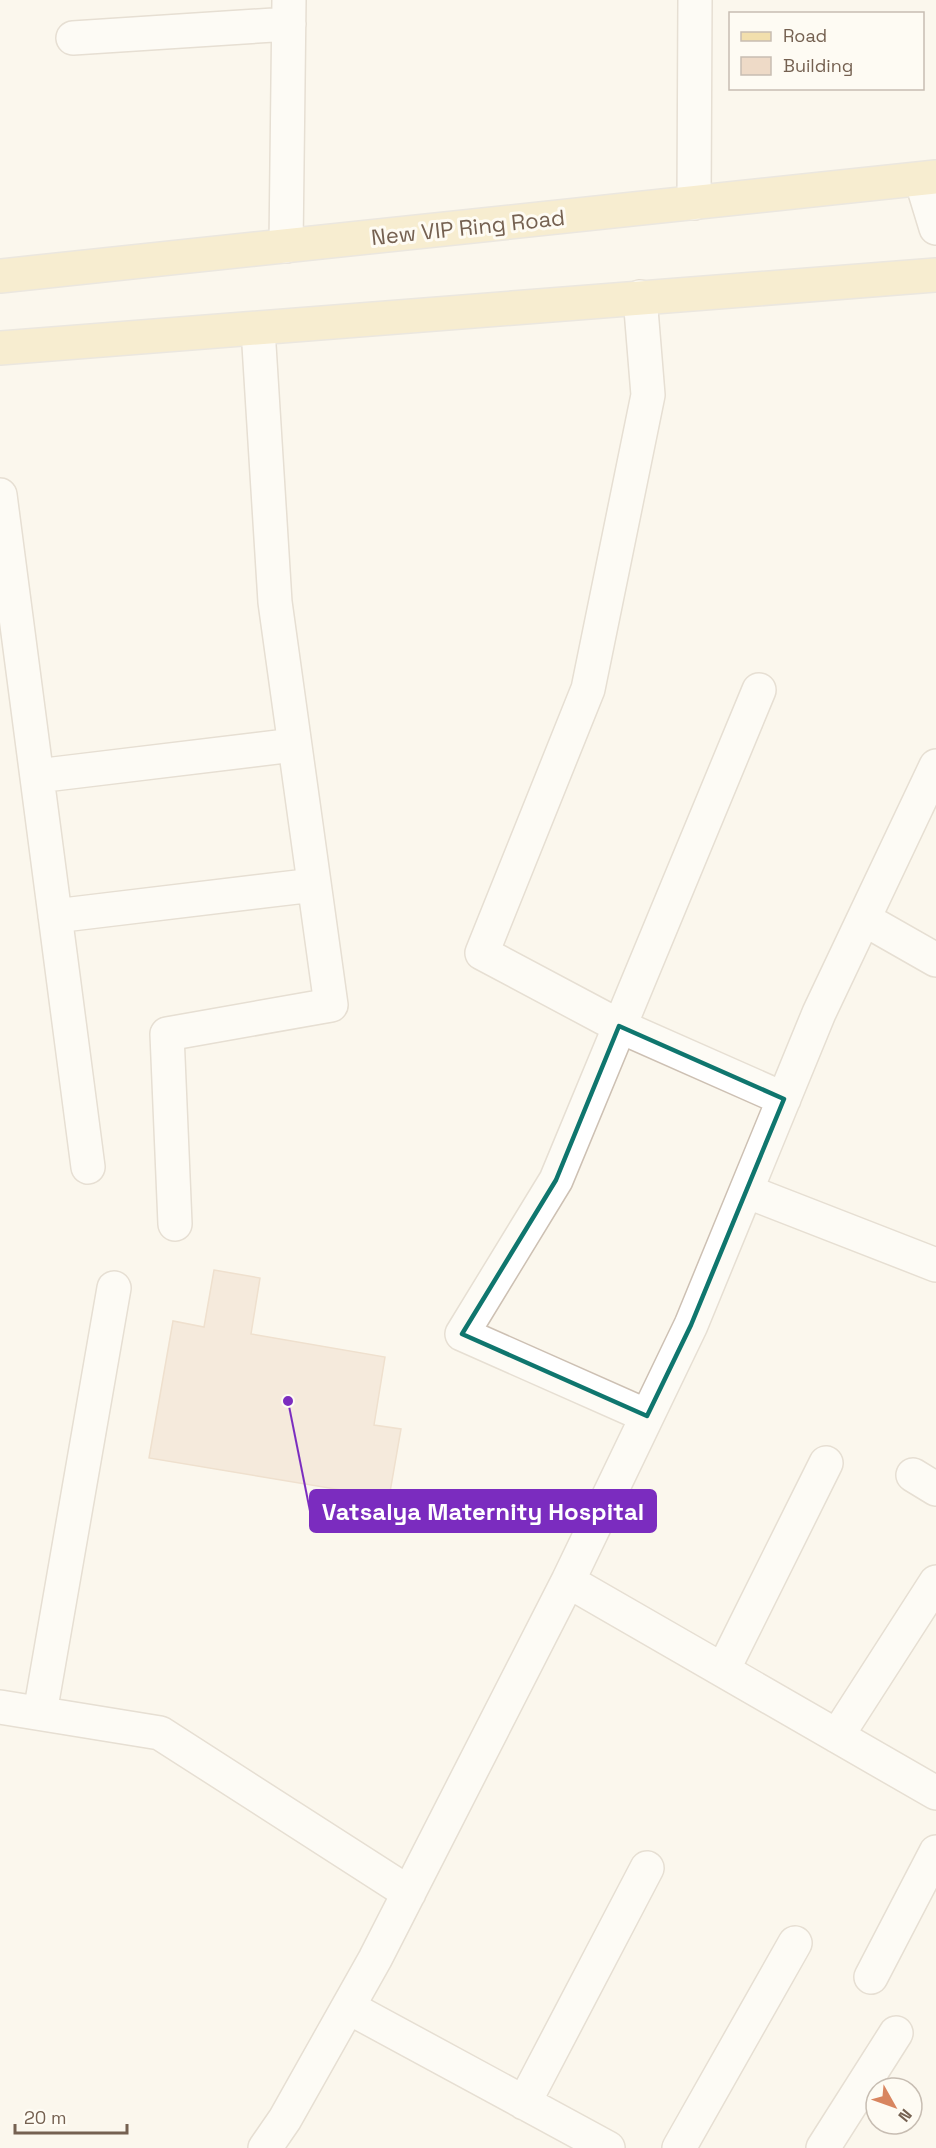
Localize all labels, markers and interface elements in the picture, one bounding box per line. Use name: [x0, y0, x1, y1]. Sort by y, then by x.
legend: [729, 12, 924, 90]
text: Road: [783, 24, 827, 47]
text: Building: [783, 54, 853, 77]
street label: New VIP Ring Road: [370, 203, 566, 251]
callout: Vatsalya Maternity Hospital: [310, 1490, 656, 1532]
text: Vatsalya Maternity Hospital: [322, 1496, 644, 1527]
north arrow: [864, 2076, 924, 2136]
scale bar: [15, 2097, 128, 2135]
text: N: [894, 2104, 917, 2126]
text: 20 m: [24, 2106, 67, 2129]

